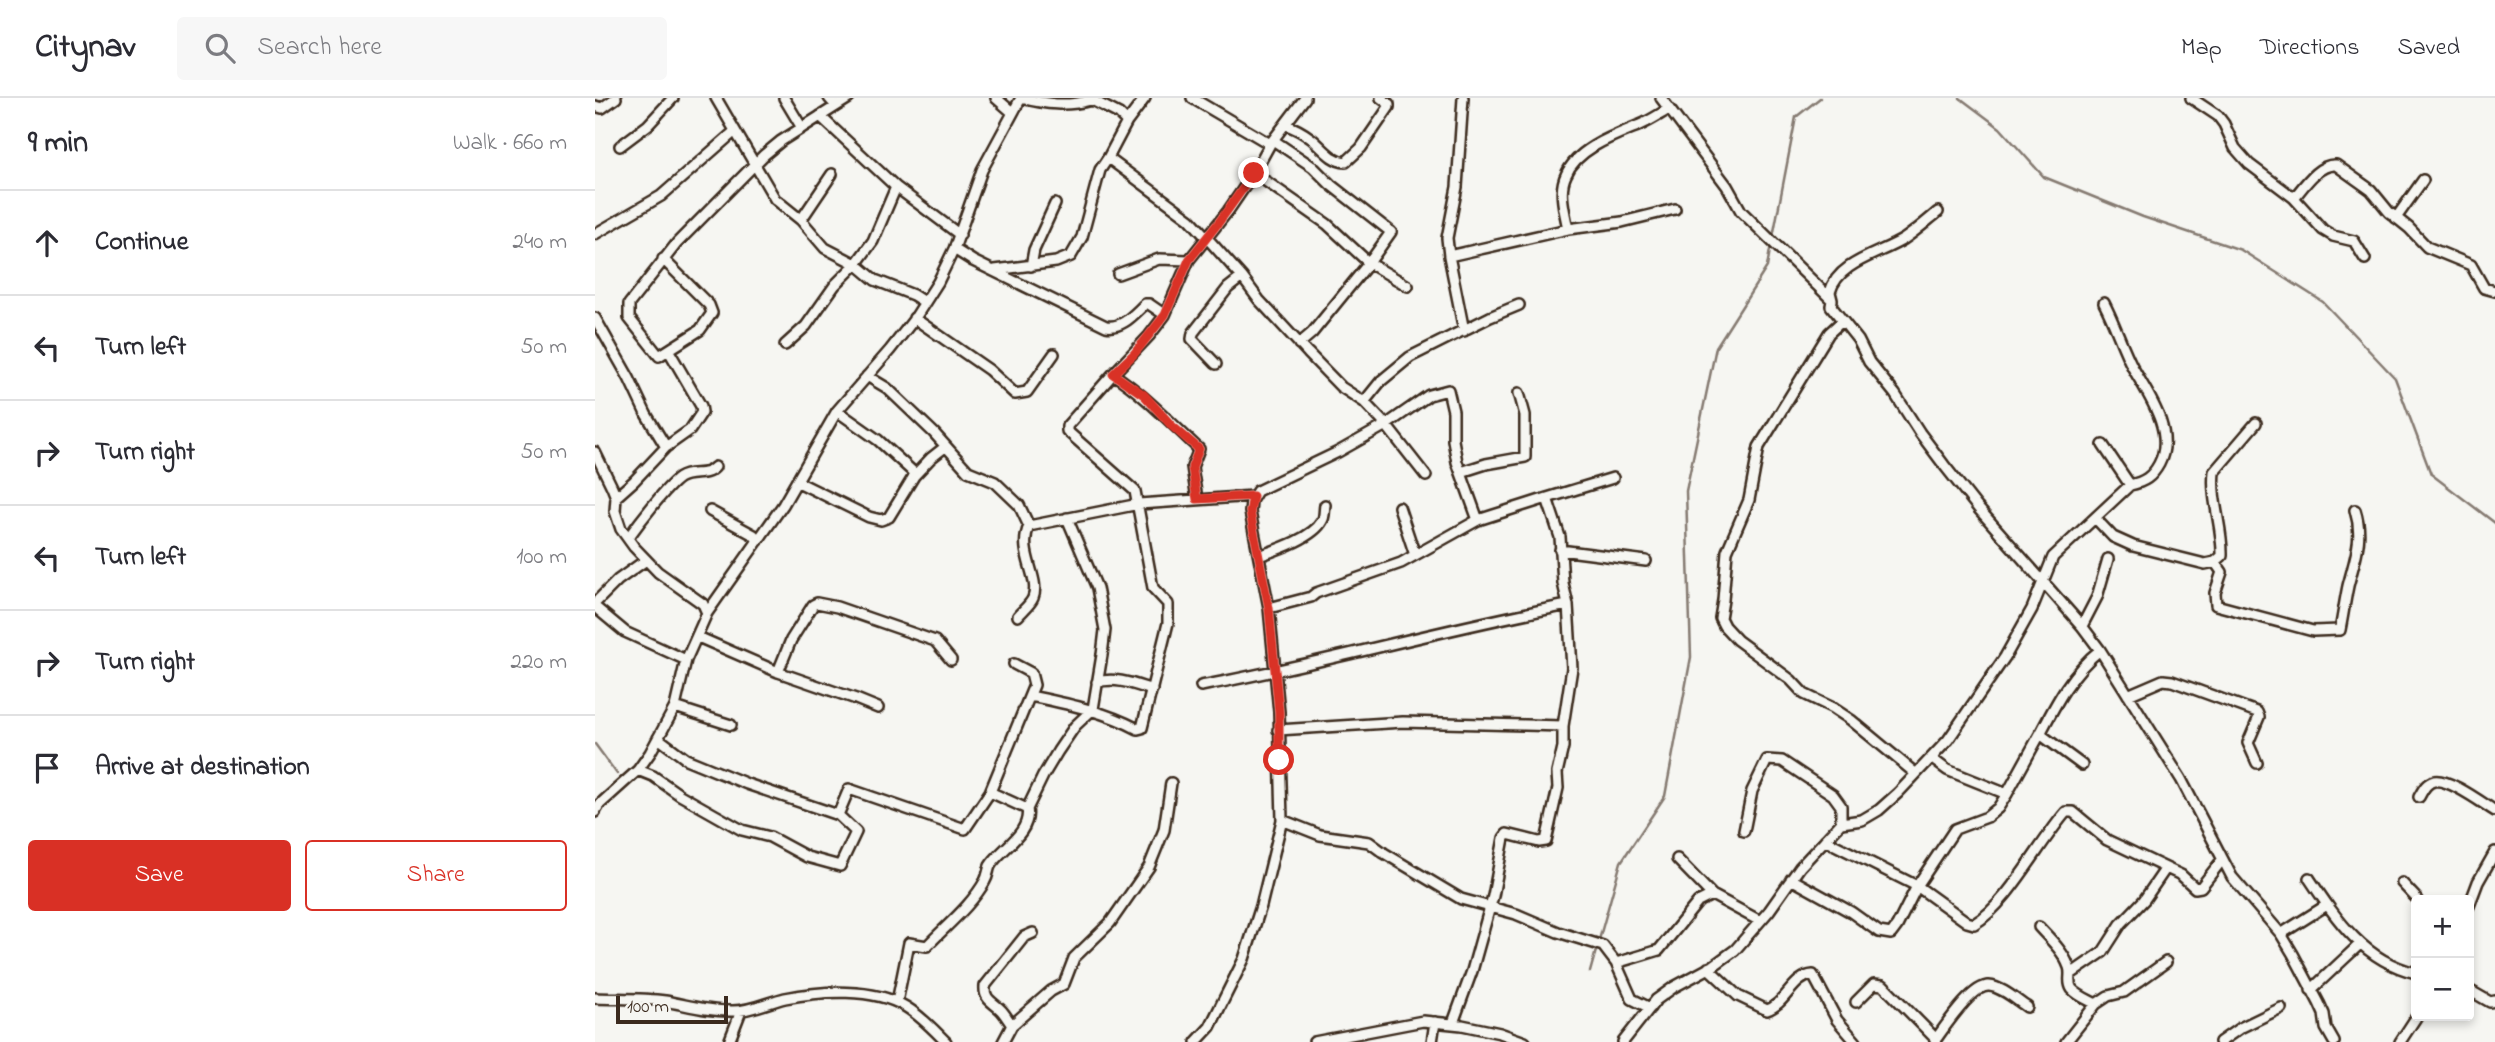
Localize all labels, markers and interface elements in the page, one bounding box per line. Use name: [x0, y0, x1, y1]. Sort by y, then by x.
search box: [177, 17, 667, 80]
text: Citynav: [35, 24, 135, 72]
icon: search: [201, 29, 239, 67]
text: Search here: [257, 29, 382, 67]
text: Map: [2181, 31, 2222, 66]
text: Directions: [2260, 31, 2359, 66]
text: Saved: [2397, 31, 2460, 66]
text: 9 min: [28, 122, 88, 166]
text: Walk · 660 m: [453, 127, 567, 160]
route end: [1238, 157, 1269, 188]
icon: ahead: [28, 224, 66, 262]
text: Continue: [95, 224, 188, 262]
text: 240 m: [513, 226, 567, 259]
icon: left: [28, 329, 66, 367]
text: Turn left: [95, 329, 186, 367]
text: 50 m: [520, 331, 567, 364]
icon: right: [28, 434, 66, 472]
text: Turn right: [95, 434, 195, 472]
text: 50 m: [520, 436, 567, 469]
icon: left: [28, 539, 66, 577]
text: Turn left: [95, 539, 186, 577]
text: 100 m: [516, 541, 567, 574]
icon: right: [28, 644, 66, 682]
text: Turn right: [95, 644, 195, 682]
text: 220 m: [511, 646, 567, 679]
route start: [1263, 744, 1294, 775]
icon: arrive: [28, 749, 66, 787]
text: Arrive at destination: [95, 749, 310, 787]
button: Save: [28, 840, 291, 911]
button: Share: [305, 840, 567, 911]
map controls: [2411, 895, 2474, 1021]
button: +: [2411, 895, 2474, 958]
button: −: [2411, 958, 2474, 1021]
scale bar: [616, 993, 728, 1025]
text: 100 m: [627, 994, 669, 1021]

